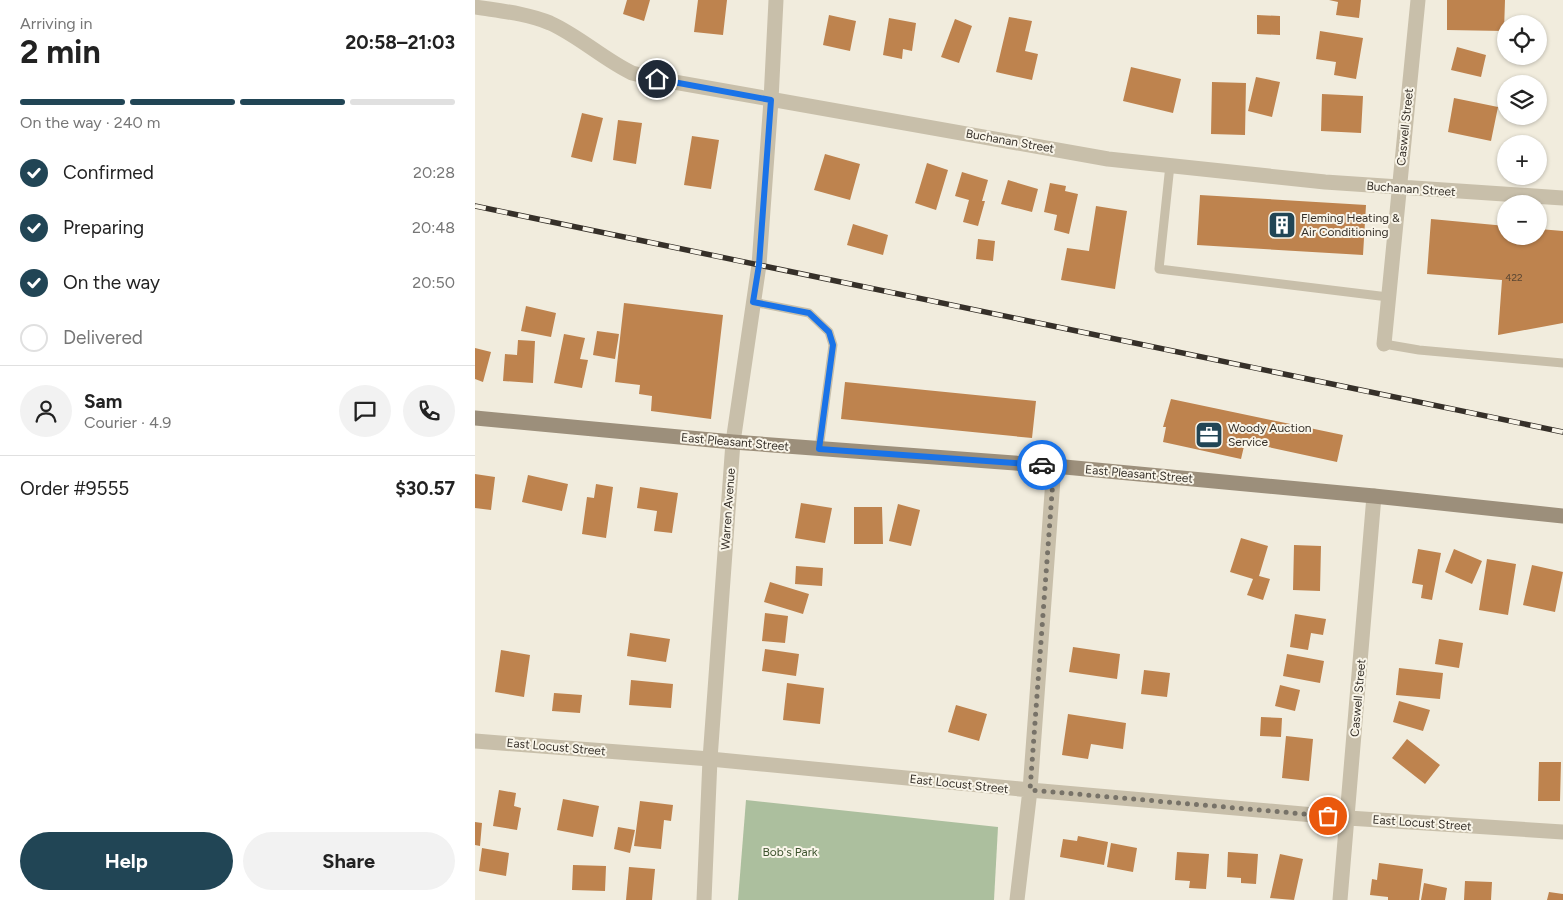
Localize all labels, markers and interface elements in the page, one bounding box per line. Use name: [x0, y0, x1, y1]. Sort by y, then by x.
text: Arriving in: [20, 14, 92, 33]
map controls: [1497, 15, 1547, 245]
button: locate: [1497, 15, 1547, 65]
text: 20:58–21:03: [345, 31, 455, 54]
text: 2 min: [20, 33, 101, 71]
pin: [636, 58, 678, 100]
icon: home: [643, 65, 671, 93]
button: layers: [1497, 75, 1547, 125]
street label: Caswell Street: [1394, 87, 1416, 167]
text: On the way · 240 m: [20, 113, 160, 132]
street label: Buchanan Street: [965, 126, 1056, 156]
button: +: [1497, 135, 1547, 185]
icon: check: [20, 159, 48, 187]
text: Confirmed: [63, 161, 154, 184]
text: 20:28: [413, 163, 455, 182]
street label: Buchanan Street: [1366, 179, 1457, 199]
button: −: [1497, 195, 1547, 245]
building icon: Fleming Heating & Air Conditioning: [1267, 210, 1297, 240]
place label: Fleming Heating & Air Conditioning: [1301, 211, 1400, 239]
icon: check: [20, 214, 48, 242]
text: Preparing: [63, 216, 144, 239]
text: 20:48: [412, 218, 455, 237]
icon: check: [20, 269, 48, 297]
text: On the way: [63, 271, 160, 294]
house number: 422: [1505, 271, 1523, 284]
text: 20:50: [412, 273, 455, 292]
text: Delivered: [63, 326, 143, 349]
button: person: [20, 385, 72, 437]
button: chat: [339, 385, 391, 437]
button: phone: [403, 385, 455, 437]
text: Sam: [84, 390, 122, 413]
text: Courier · 4.9: [84, 413, 171, 432]
office icon: Woody Auction Service: [1194, 420, 1224, 450]
place label: Woody Auction Service: [1228, 421, 1312, 449]
street label: East Pleasant Street: [681, 430, 790, 454]
courier: [1017, 440, 1067, 490]
icon: car: [1028, 451, 1056, 479]
street label: East Pleasant Street: [1085, 462, 1194, 486]
street label: Warren Avenue: [718, 467, 738, 550]
text: Order #9555: [20, 477, 129, 500]
text: $30.57: [395, 477, 455, 500]
street label: Caswell Street: [1348, 658, 1368, 737]
street label: East Locust Street: [506, 736, 607, 758]
street label: East Locust Street: [909, 772, 1010, 796]
pin: [1307, 795, 1349, 837]
icon: bag: [1314, 802, 1342, 830]
street label: East Locust Street: [1372, 813, 1473, 833]
button: Help: [20, 832, 233, 890]
button: Share: [243, 832, 455, 890]
park label: Bob's Park: [762, 845, 818, 859]

